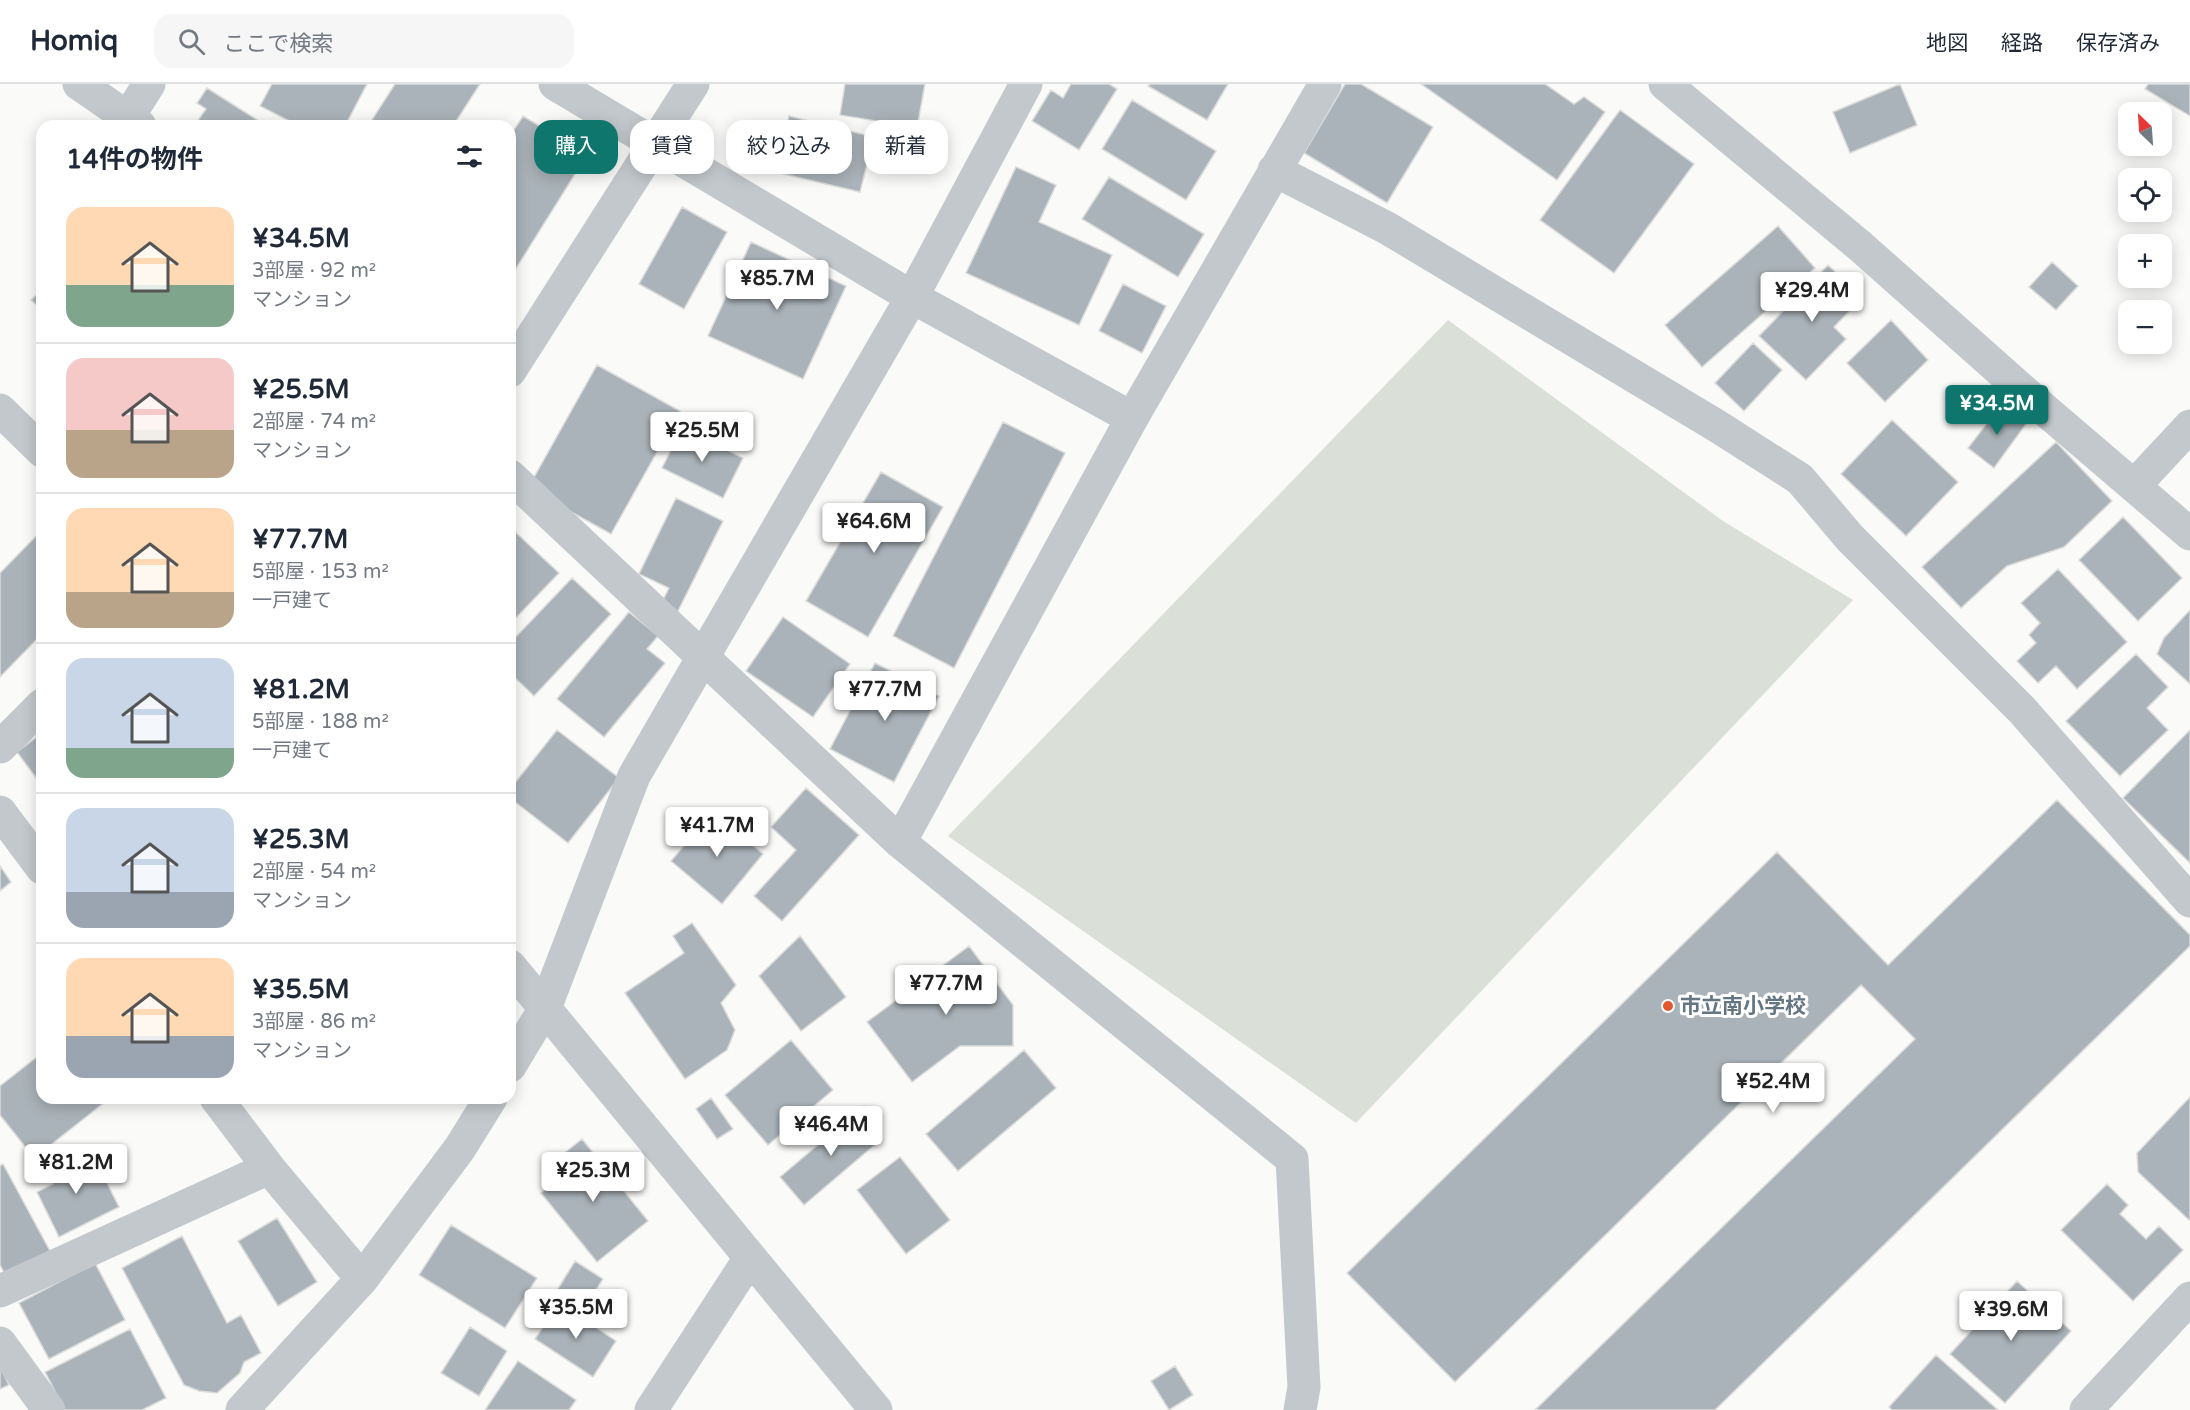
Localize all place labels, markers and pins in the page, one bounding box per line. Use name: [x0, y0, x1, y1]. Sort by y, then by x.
pin: ¥85.7M: [728, 260, 826, 311]
pin: ¥29.4M: [1763, 272, 1861, 323]
pin: ¥34.5M: [1948, 385, 2046, 436]
pin: ¥25.5M: [653, 412, 751, 463]
pin: ¥64.6M: [825, 503, 923, 554]
pin: ¥77.7M: [836, 671, 934, 722]
pin: ¥41.7M: [668, 807, 766, 858]
pin: ¥77.7M: [897, 965, 995, 1016]
place label: 市立南小学校: [1680, 994, 1806, 1019]
marker: 市立南小学校: [1661, 999, 1675, 1013]
pin: ¥52.4M: [1724, 1063, 1822, 1114]
pin: ¥46.4M: [782, 1106, 880, 1157]
pin: ¥81.2M: [27, 1144, 125, 1195]
pin: ¥25.3M: [544, 1152, 642, 1203]
pin: ¥35.5M: [527, 1289, 625, 1340]
pin: ¥39.6M: [1962, 1291, 2060, 1342]

